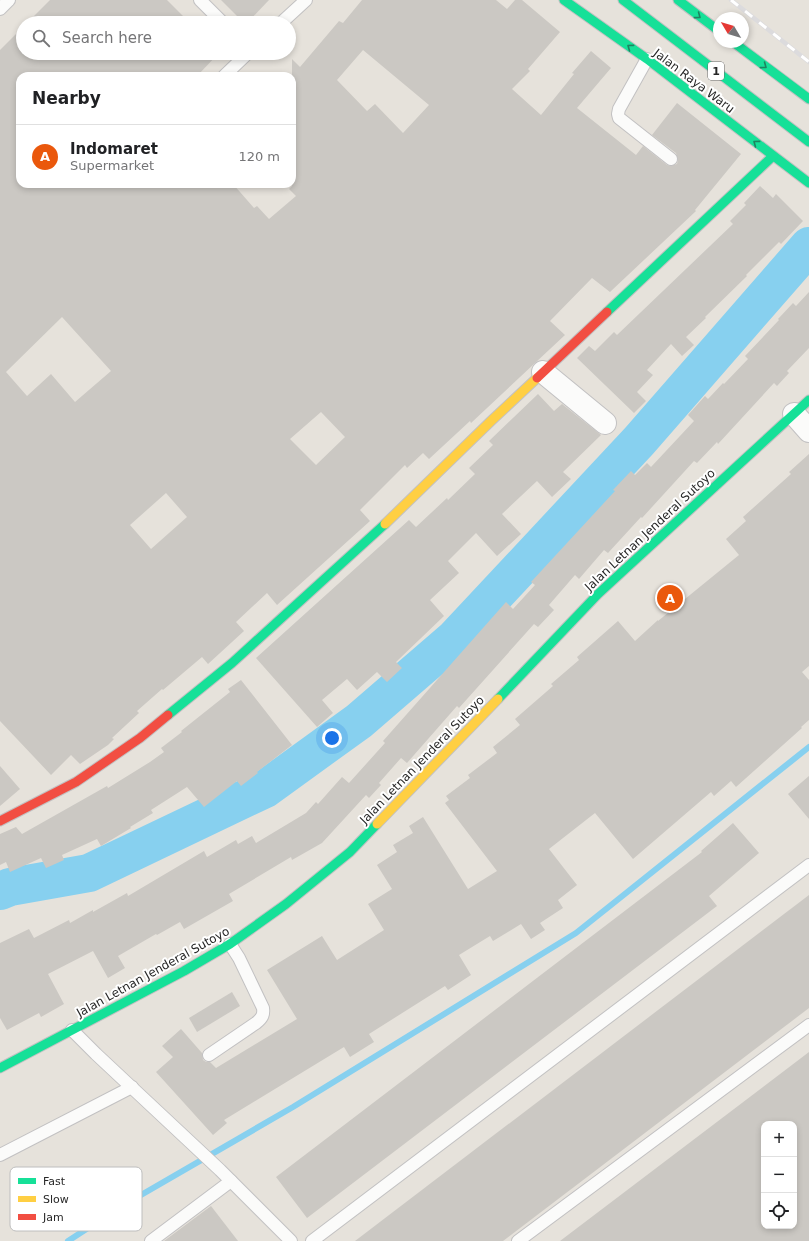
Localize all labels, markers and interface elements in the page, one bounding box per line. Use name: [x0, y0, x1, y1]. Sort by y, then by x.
one-way arrow: [694, 11, 701, 18]
north arrow: [713, 12, 749, 48]
search box: [16, 16, 296, 60]
icon: search: [30, 27, 52, 49]
text: Search here: [62, 29, 152, 47]
one-way arrow: [627, 45, 634, 52]
street label: Jalan Raya Waru: [650, 45, 737, 116]
one-way arrow: [760, 61, 767, 68]
road number: 1: [708, 62, 724, 80]
text: Nearby: [32, 88, 101, 108]
text: Indomaret: [70, 140, 158, 158]
one-way arrow: [753, 141, 760, 148]
text: A: [40, 149, 50, 164]
text: 120 m: [238, 149, 280, 164]
text: Supermarket: [70, 158, 154, 173]
street label: Jalan Letnan Jenderal Sutoyo: [581, 466, 718, 595]
pin: A: [657, 583, 683, 613]
street label: Jalan Letnan Jenderal Sutoyo: [356, 693, 487, 828]
your location: [322, 728, 342, 748]
street label: Jalan Letnan Jenderal Sutoyo: [73, 924, 232, 1020]
map controls: [761, 1121, 797, 1229]
button: +: [761, 1121, 797, 1157]
button: −: [761, 1157, 797, 1193]
legend: [10, 1167, 142, 1231]
text: Fast: [43, 1175, 66, 1188]
text: Slow: [43, 1193, 69, 1206]
button: locate: [761, 1193, 797, 1229]
text: Jam: [42, 1211, 64, 1224]

